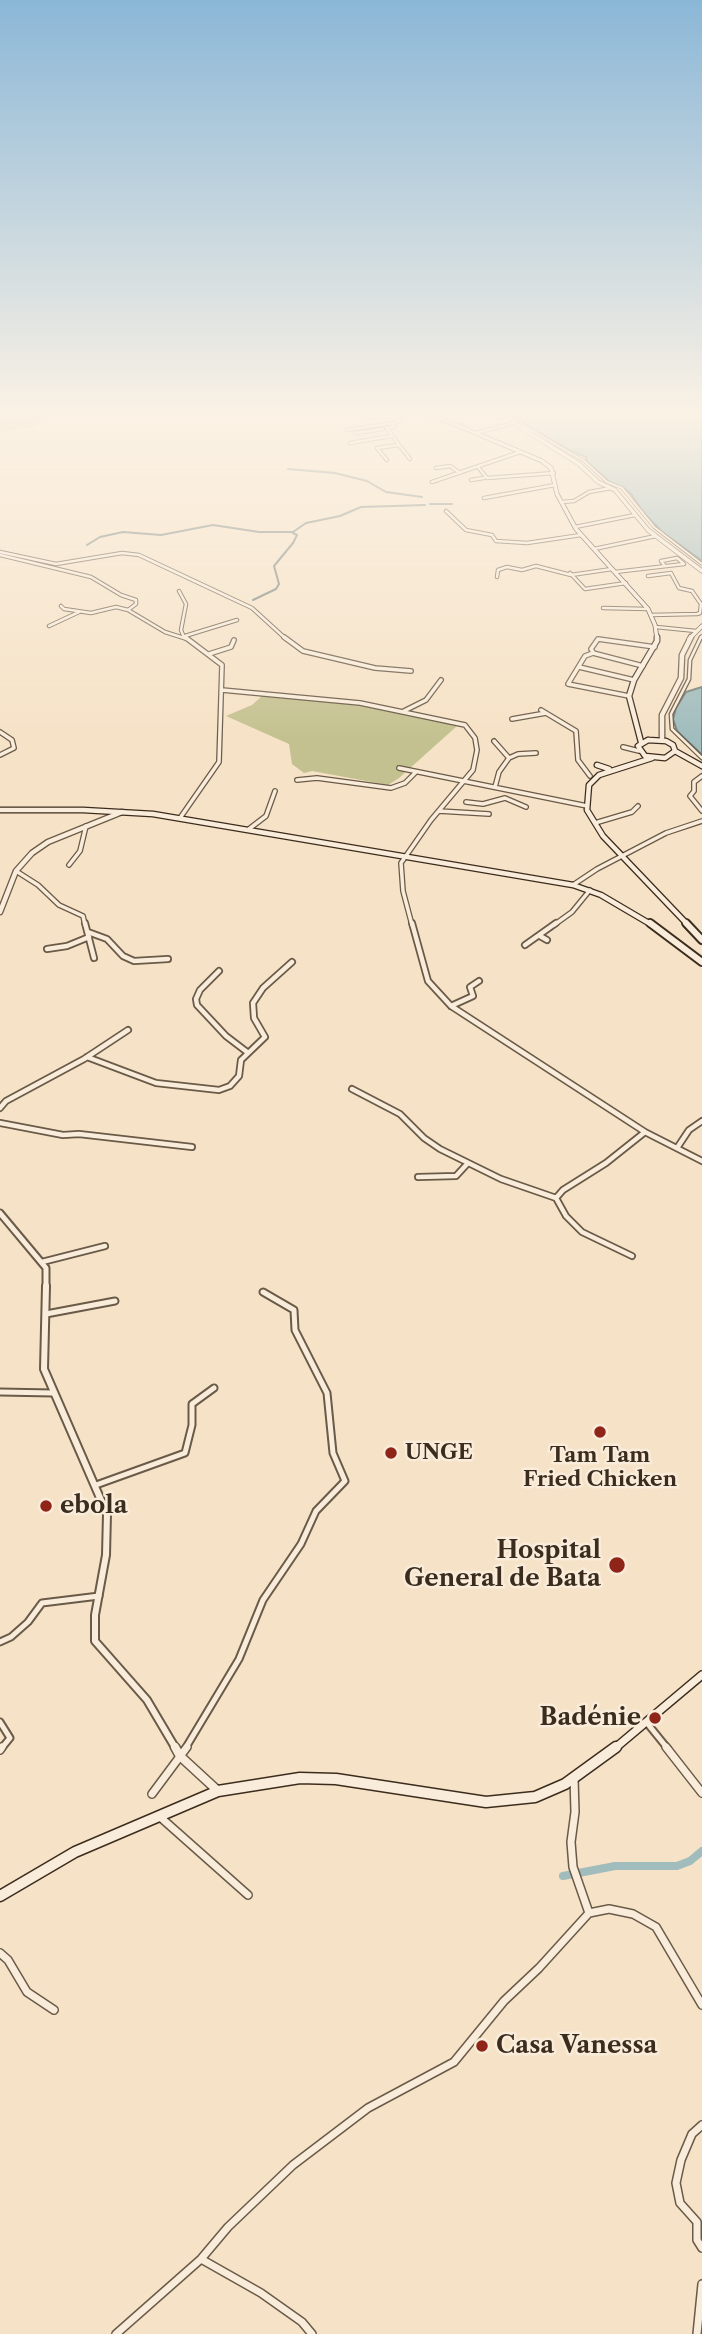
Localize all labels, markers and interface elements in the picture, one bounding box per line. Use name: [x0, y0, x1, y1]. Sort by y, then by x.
marker: Tam Tam Fried Chicken: [592, 1424, 608, 1440]
place label: UNGE: [405, 1440, 473, 1466]
place label: Tam Tam Fried Chicken: [523, 1443, 677, 1493]
marker: UNGE: [383, 1445, 399, 1461]
place label: ebola: [60, 1492, 128, 1520]
marker: ebola: [38, 1498, 54, 1514]
place label: Hospital General de Bata: [404, 1537, 601, 1593]
marker: Hospital General de Bata: [607, 1555, 627, 1575]
place label: Badénie: [540, 1704, 641, 1732]
marker: Badénie: [647, 1710, 663, 1726]
place label: Casa Vanessa: [496, 2032, 657, 2060]
marker: Casa Vanessa: [474, 2038, 490, 2054]

